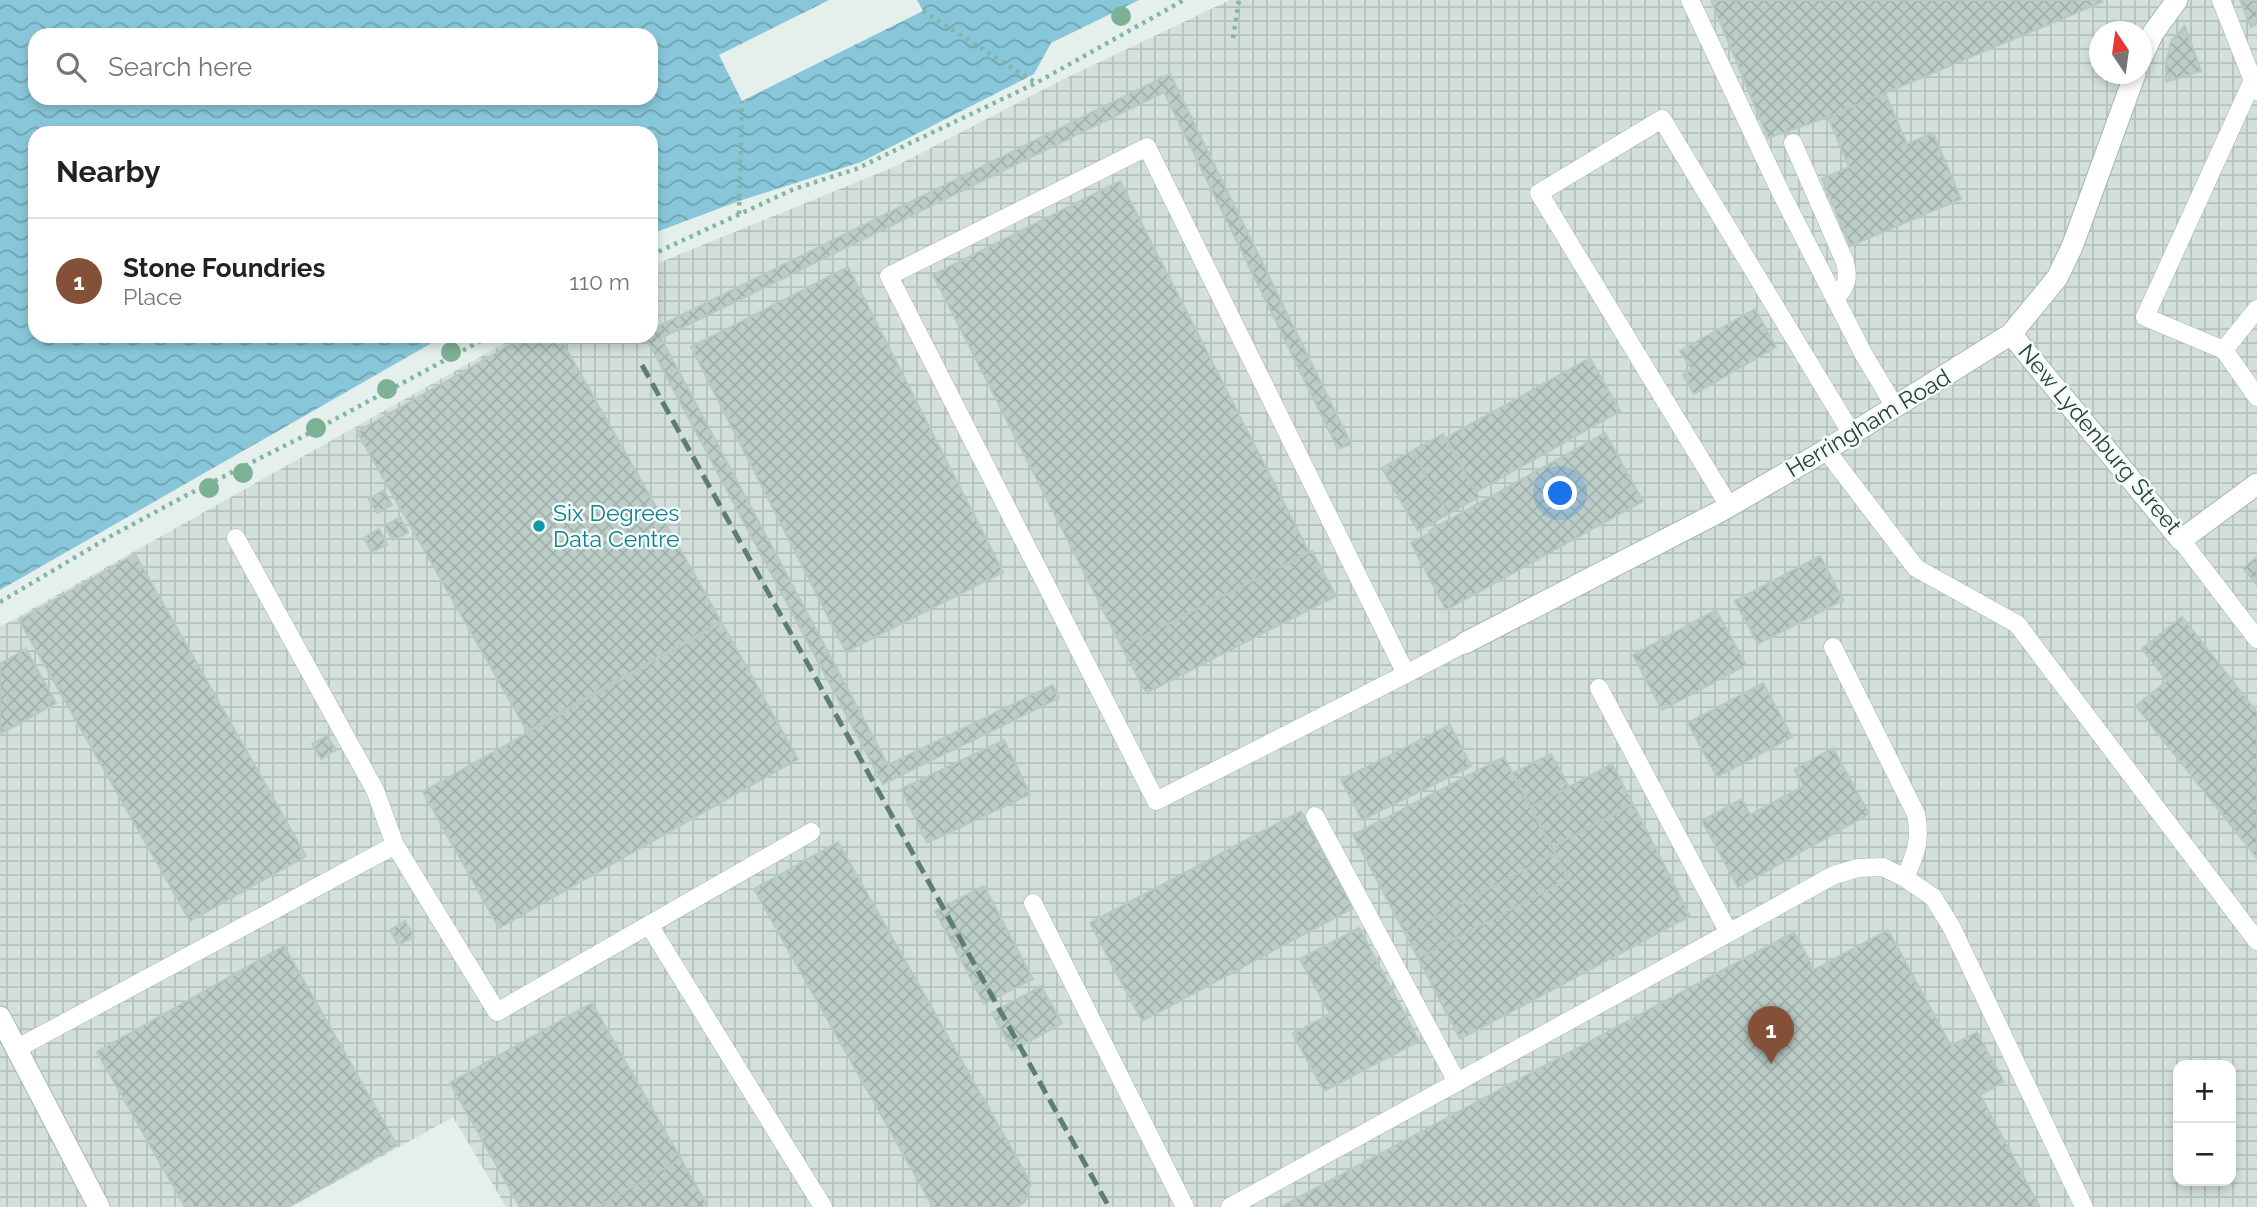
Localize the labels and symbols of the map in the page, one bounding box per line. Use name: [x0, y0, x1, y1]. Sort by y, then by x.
north arrow: [2089, 21, 2152, 84]
street label: New Lydenburg Street: [2013, 338, 2188, 539]
street label: Herringham Road: [1781, 363, 1955, 482]
your location: [1543, 476, 1577, 510]
place label: Six Degrees Data Centre: [553, 499, 679, 552]
marker: Six Degrees Data Centre: [531, 518, 547, 534]
pin: 1: [1748, 1006, 1794, 1064]

